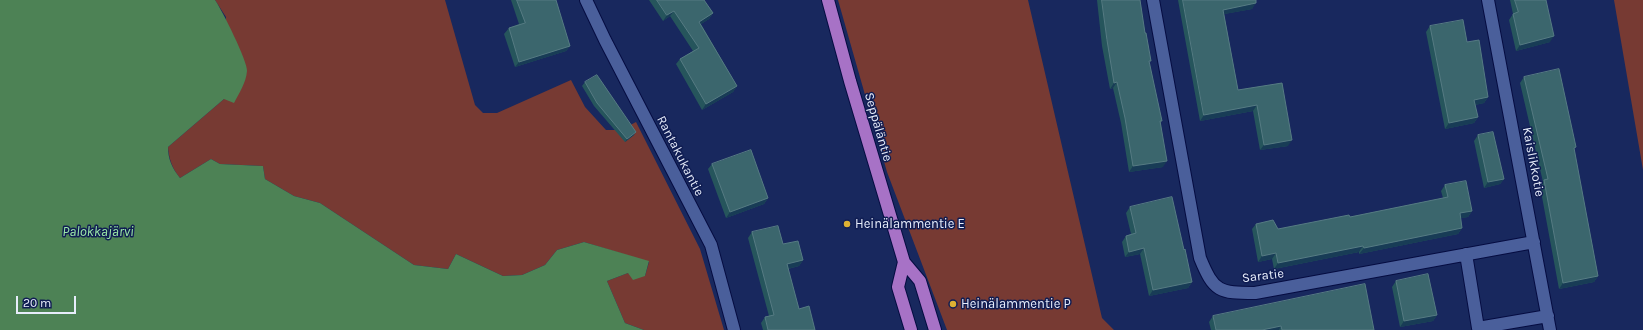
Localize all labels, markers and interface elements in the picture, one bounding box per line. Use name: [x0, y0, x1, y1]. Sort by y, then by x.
street label: Seppäläntie: [861, 91, 895, 163]
street label: Rantakukantie: [653, 113, 707, 199]
street label: Kaislikkotie: [1519, 126, 1547, 198]
place label: Heinälammentie E: [855, 216, 965, 232]
marker: Heinälammentie E: [842, 219, 852, 229]
water label: Palokkajärvi: [62, 224, 134, 240]
street label: Saratie: [1241, 266, 1285, 286]
scale bar: [18, 288, 78, 314]
text: 20 m: [23, 296, 51, 310]
place label: Heinälammentie P: [961, 296, 1071, 312]
marker: Heinälammentie P: [948, 299, 958, 309]

